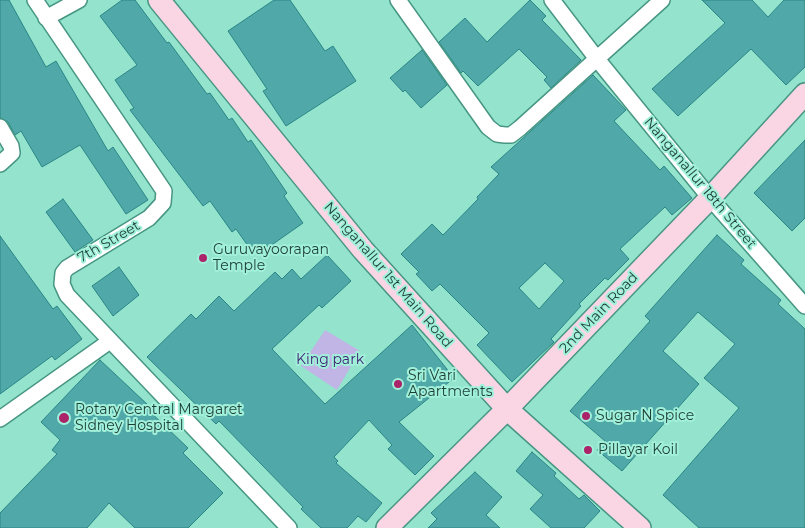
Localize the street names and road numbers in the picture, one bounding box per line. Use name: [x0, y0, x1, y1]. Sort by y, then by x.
street label: Nanganallur 18th Street: [640, 114, 760, 252]
street label: Nanganallur 1st Main Road: [320, 199, 456, 351]
street label: 7th Street: [75, 217, 143, 267]
street label: 2nd Main Road: [556, 269, 642, 357]

